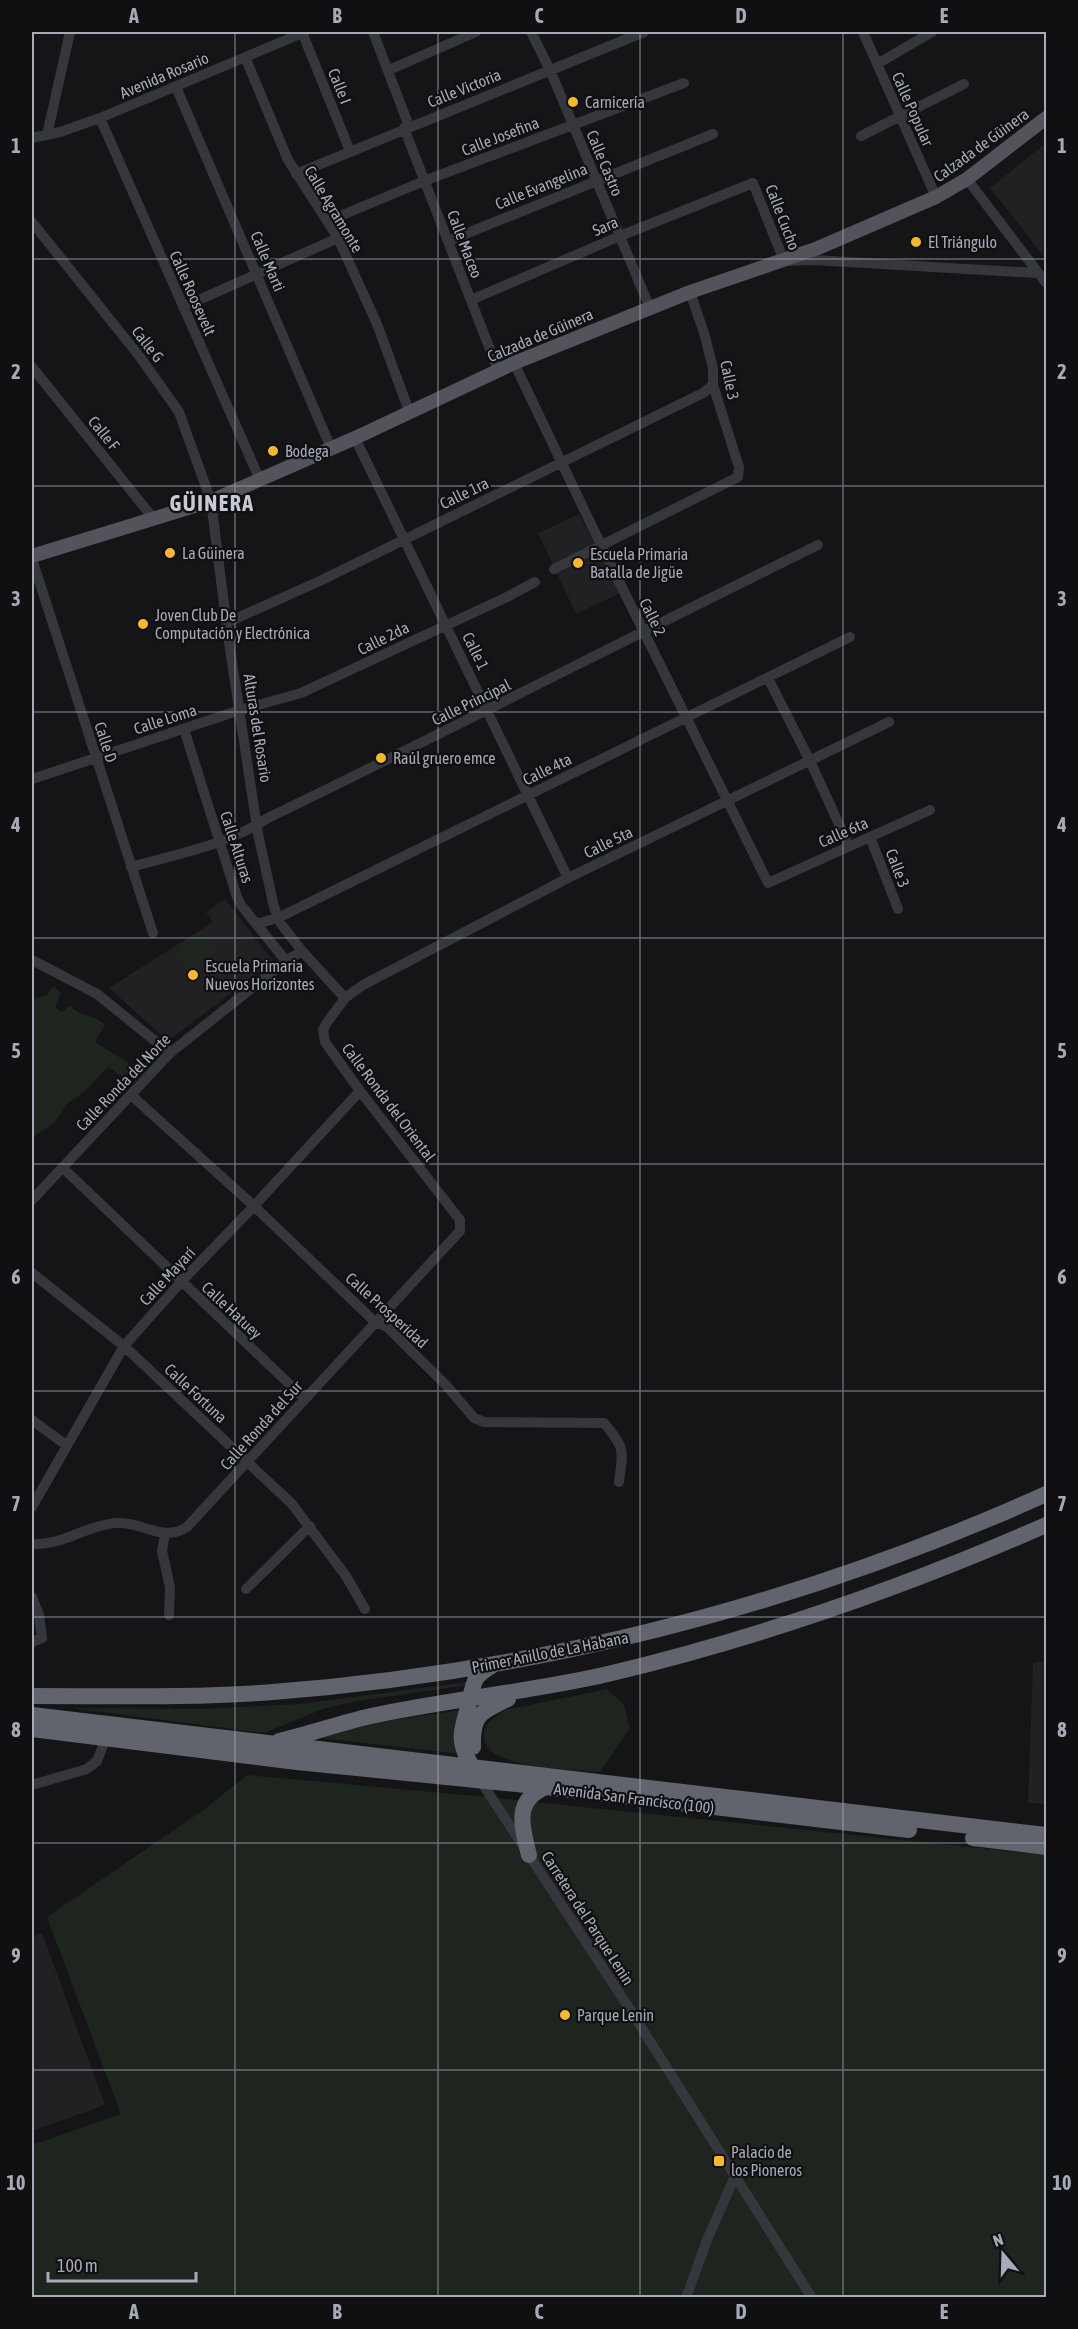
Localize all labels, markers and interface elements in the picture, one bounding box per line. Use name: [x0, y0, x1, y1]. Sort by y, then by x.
text: A: [128, 4, 139, 27]
text: B: [332, 4, 342, 27]
text: C: [535, 4, 544, 27]
text: D: [735, 4, 747, 27]
text: E: [940, 4, 949, 27]
street label: Avenida Rosario: [117, 48, 211, 102]
street label: Calle Victoria: [425, 65, 503, 111]
street label: Calle I: [325, 66, 355, 106]
street label: Calle Popular: [888, 69, 937, 150]
place label: Carnicería: [585, 93, 645, 111]
marker: Carnicería: [566, 95, 580, 109]
street label: Calzada de Güinera: [930, 104, 1032, 186]
street label: Calle Josefina: [459, 113, 541, 159]
street label: Calle Castro: [583, 127, 627, 199]
text: 1: [11, 134, 21, 157]
text: 1: [1057, 134, 1067, 157]
street label: Calle Evangelina: [492, 159, 590, 214]
street label: Calle Agramonte: [300, 163, 367, 256]
street label: Calle Cucho: [762, 182, 804, 252]
street label: Calle Maceo: [444, 208, 486, 280]
street label: Sara: [590, 213, 620, 239]
street label: Calle Marti: [247, 228, 289, 294]
place label: El Triángulo: [928, 233, 997, 252]
marker: El Triángulo: [909, 235, 923, 249]
street label: Calle Roosevelt: [166, 248, 220, 338]
street label: Calzada de Güinera: [484, 305, 596, 365]
street label: Calle G: [128, 322, 168, 366]
street label: Calle 3: [717, 359, 743, 401]
text: 2: [11, 360, 21, 383]
text: 2: [1057, 360, 1067, 383]
street label: Calle F: [85, 412, 124, 454]
place label: Bodega: [285, 442, 329, 461]
marker: Bodega: [266, 444, 280, 458]
street label: Calle 1ra: [437, 474, 491, 512]
district label: GÜINERA: [170, 490, 254, 516]
place label: La Güinera: [182, 544, 245, 562]
place label: Escuela Primaria Batalla de Jigüe: [590, 545, 688, 582]
marker: La Güinera: [163, 546, 177, 560]
marker: Escuela Primaria Batalla de Jigüe: [571, 556, 585, 570]
text: 3: [11, 587, 21, 610]
text: 3: [1057, 587, 1067, 610]
street label: Calle 2: [636, 595, 670, 639]
place label: Joven Club De Computación y Electrónica: [155, 606, 310, 643]
marker: Joven Club De Computación y Electrónica: [136, 617, 150, 631]
street label: Calle 2da: [354, 618, 412, 658]
street label: Calle 1: [459, 629, 493, 673]
street label: Alturas del Rosario: [241, 672, 275, 784]
street label: Calle Principal: [429, 675, 514, 730]
street label: Calle Loma: [131, 700, 199, 738]
street label: Calle D: [91, 720, 121, 764]
place label: Raúl gruero emce: [393, 749, 496, 768]
street label: Calle 4ta: [520, 750, 574, 788]
marker: Raúl gruero emce: [374, 751, 388, 765]
street label: Calle Alturas: [217, 809, 257, 885]
text: 4: [10, 813, 21, 836]
street label: Calle 6ta: [816, 813, 870, 851]
text: 4: [1056, 813, 1067, 836]
street label: Calle 5ta: [581, 823, 635, 861]
street label: Calle 3: [882, 846, 914, 890]
place label: Escuela Primaria Nuevos Horizontes: [205, 957, 315, 993]
marker: Escuela Primaria Nuevos Horizontes: [186, 968, 200, 982]
street label: Calle Ronda del Norte: [72, 1030, 174, 1134]
text: 5: [11, 1039, 21, 1062]
street label: Calle Ronda del Oriental: [339, 1039, 440, 1165]
text: 5: [1057, 1039, 1067, 1062]
street label: Calle Mayarí: [136, 1243, 199, 1309]
text: 6: [11, 1265, 21, 1288]
text: 6: [1057, 1265, 1067, 1288]
street label: Calle Prosperidad: [342, 1269, 432, 1352]
street label: Calle Hatuey: [198, 1278, 266, 1343]
street label: Calle Fortuna: [161, 1360, 231, 1426]
street label: Calle Ronda del Sur: [216, 1377, 306, 1473]
text: 7: [11, 1492, 21, 1515]
text: 7: [1057, 1492, 1067, 1515]
street label: Primer Anillo de La Habana: [470, 1628, 630, 1676]
text: 8: [11, 1718, 21, 1741]
text: 8: [1057, 1718, 1067, 1741]
street label: Avenida San Francisco (100): [553, 1779, 715, 1818]
street label: Carretera del Parque Lenin: [537, 1848, 638, 1989]
text: 9: [11, 1944, 21, 1967]
text: 9: [1057, 1944, 1067, 1967]
place label: Parque Lenin: [577, 2006, 654, 2025]
marker: Parque Lenin: [558, 2008, 572, 2022]
place label: Palacio de los Pioneros: [731, 2143, 802, 2179]
marker: Palacio de los Pioneros: [712, 2154, 726, 2168]
text: 10: [7, 2171, 25, 2194]
text: 10: [1053, 2171, 1071, 2194]
north arrow: [973, 2224, 1033, 2284]
text: N: [991, 2230, 1006, 2250]
scale bar: [48, 2245, 196, 2283]
text: 100 m: [57, 2255, 98, 2276]
text: A: [128, 2300, 139, 2323]
text: B: [332, 2300, 342, 2323]
text: C: [535, 2300, 544, 2323]
text: D: [735, 2300, 747, 2323]
text: E: [940, 2300, 949, 2323]

